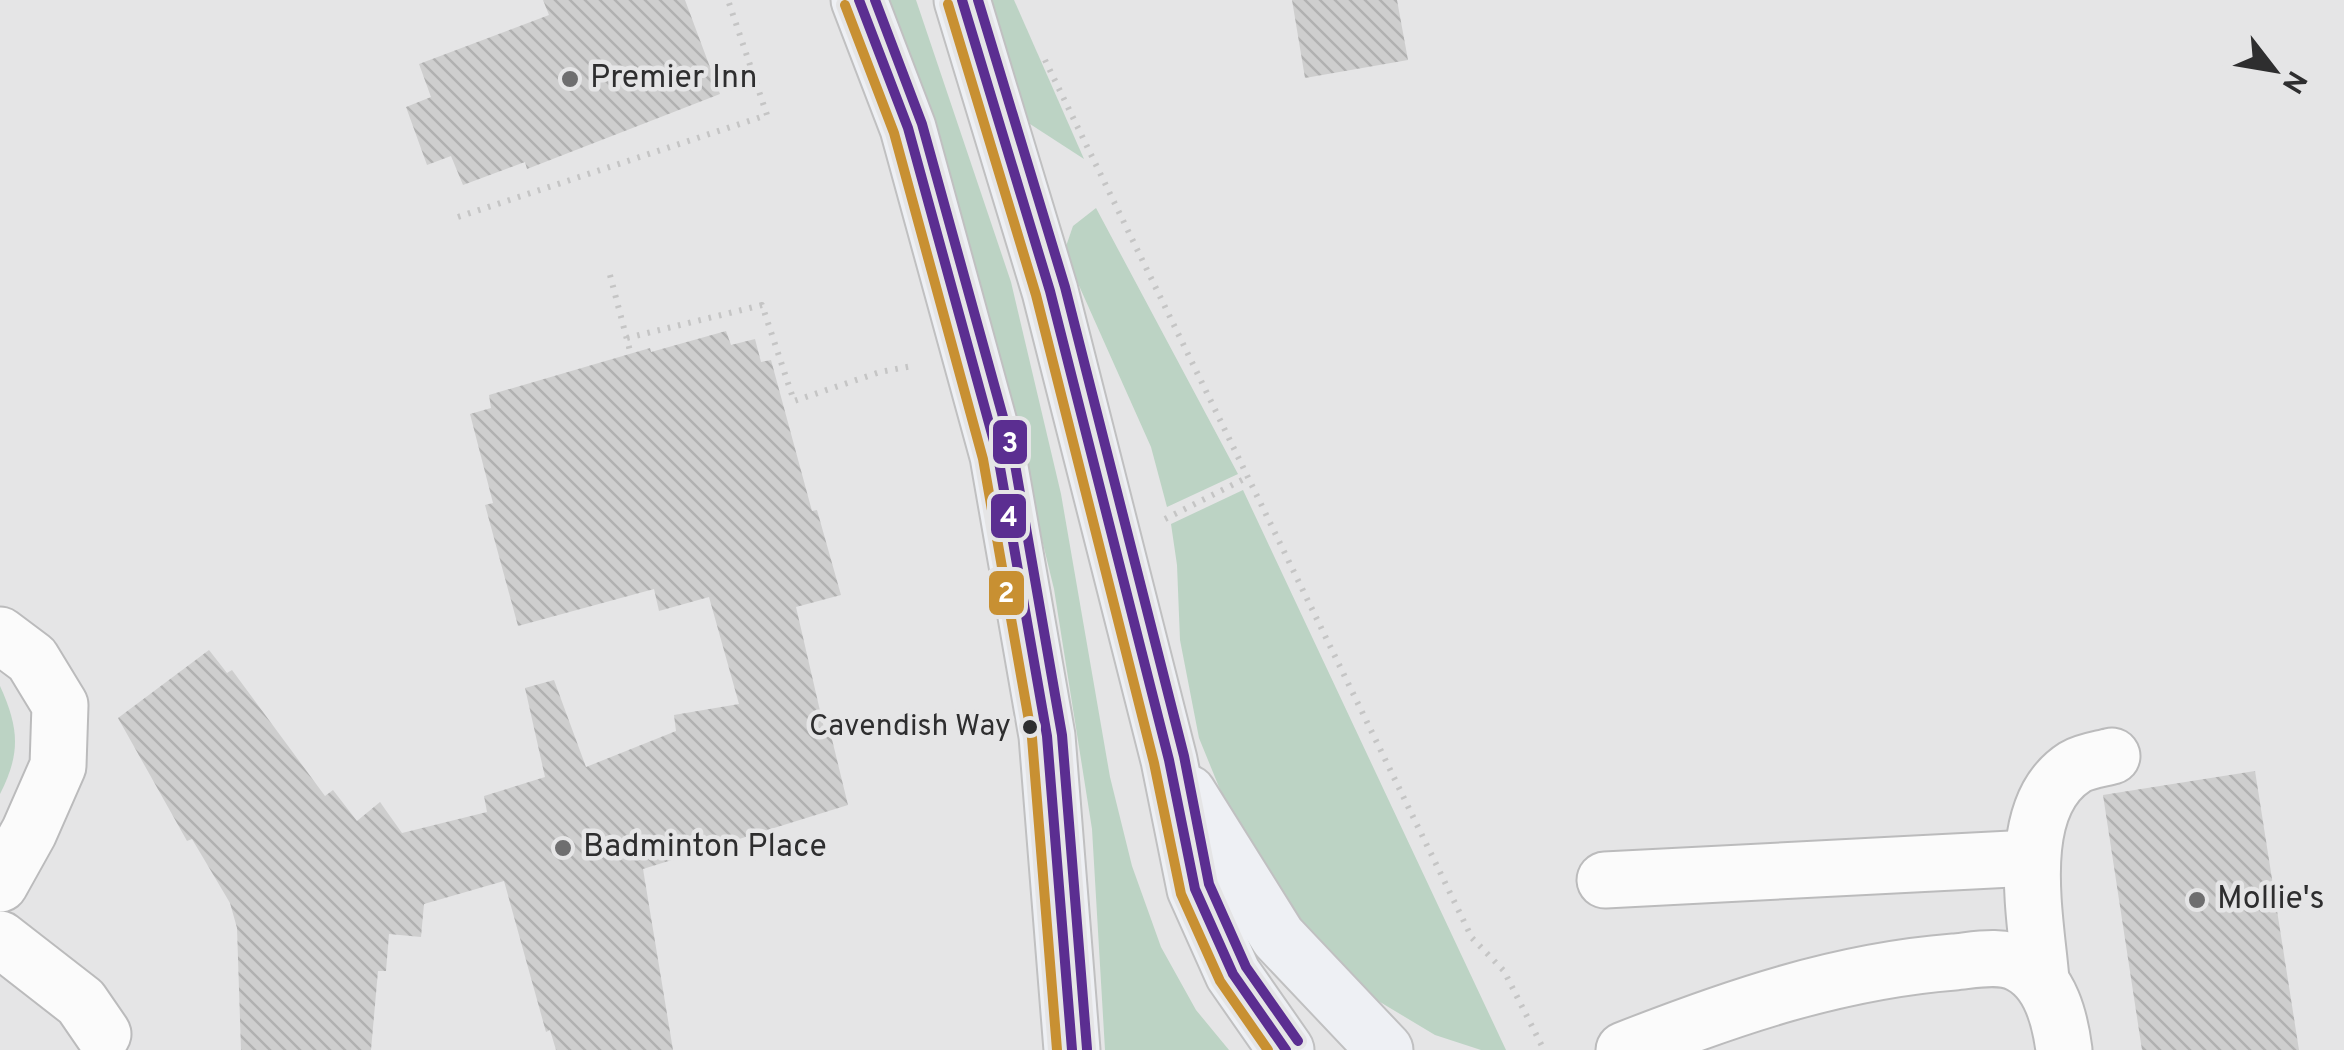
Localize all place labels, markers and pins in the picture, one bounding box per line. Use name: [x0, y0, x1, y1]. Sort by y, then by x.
place label: Premier Inn: [590, 59, 758, 99]
marker: Premier Inn: [559, 68, 581, 90]
place label: Cavendish Way: [809, 709, 1011, 746]
marker: Cavendish Way: [1020, 717, 1040, 737]
place label: Badminton Place: [583, 828, 827, 868]
marker: Badminton Place: [552, 837, 574, 859]
place label: Mollie's: [2217, 880, 2325, 920]
marker: Mollie's: [2186, 889, 2208, 911]

